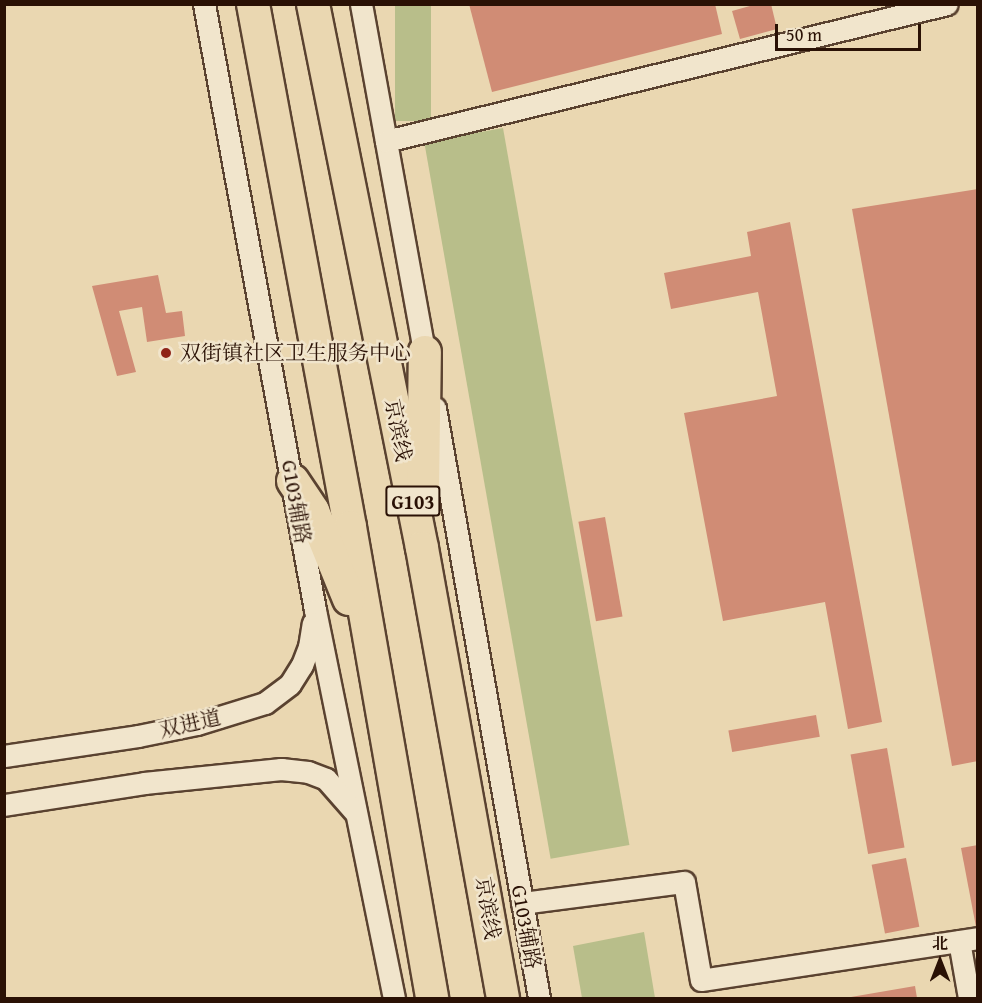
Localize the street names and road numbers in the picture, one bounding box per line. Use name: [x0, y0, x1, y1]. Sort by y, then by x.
street label: 京滨线: [380, 397, 416, 463]
street label: G103辅路: [276, 458, 316, 546]
road number: G103: [384, 484, 442, 518]
street label: 双进道: [156, 705, 224, 743]
street label: 京滨线: [471, 875, 505, 941]
street label: G103辅路: [506, 883, 546, 971]

